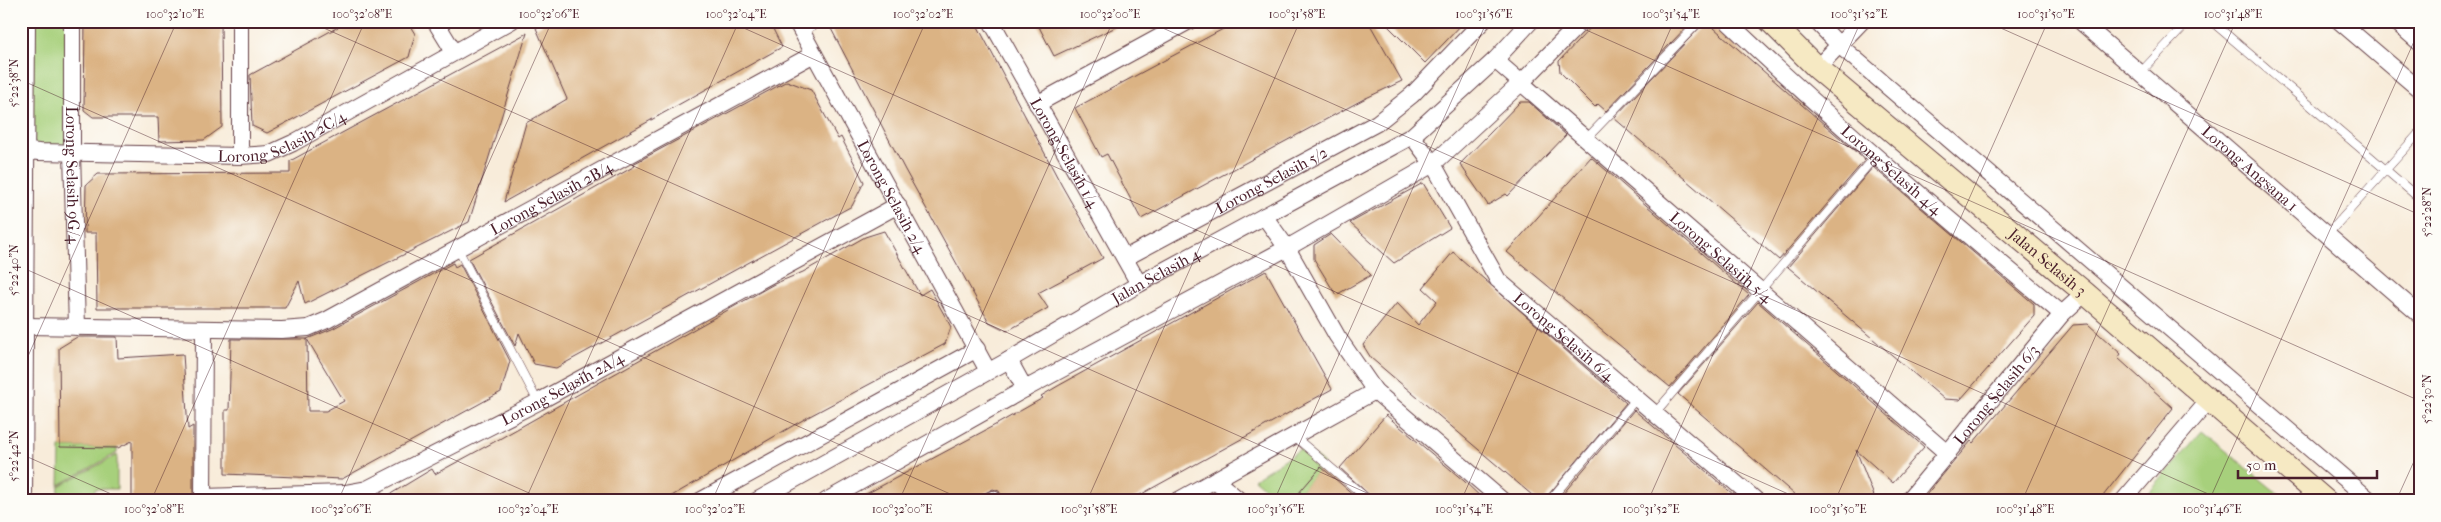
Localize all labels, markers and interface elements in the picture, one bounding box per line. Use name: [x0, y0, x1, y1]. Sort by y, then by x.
text: 100°32'10"E: [146, 7, 204, 21]
text: 100°32'08"E: [332, 7, 392, 21]
text: 100°32'06"E: [519, 7, 579, 21]
text: 100°32'04"E: [705, 7, 767, 21]
text: 100°32'02"E: [893, 7, 953, 21]
text: 100°32'00"E: [1080, 7, 1140, 21]
text: 100°31'58"E: [1269, 7, 1325, 21]
text: 100°31'56"E: [1455, 7, 1513, 21]
text: 100°31'54"E: [1642, 7, 1700, 21]
text: 100°31'52"E: [1831, 7, 1887, 21]
text: 100°31'50"E: [2017, 7, 2075, 21]
text: 100°31'48"E: [2204, 7, 2262, 21]
text: 5°22'38"N: [7, 58, 21, 108]
street label: Lorong Selasih 1/4: [1027, 94, 1104, 212]
street label: Lorong Selasih 9G/4: [63, 106, 84, 244]
street label: Lorong Selasih 2C/4: [217, 106, 349, 166]
street label: Lorong Selasih 4/4: [1838, 121, 1946, 219]
street label: Lorong Angsana 1: [2198, 121, 2302, 215]
street label: Lorong Selasih 2/4: [854, 137, 931, 257]
street label: Lorong Selasih 5/2: [1212, 142, 1330, 217]
street label: Lorong Selasih 2B/4: [487, 156, 616, 239]
text: 5°22'28"N: [2420, 187, 2434, 237]
street label: Lorong Selasiih 5/4: [1666, 207, 1777, 307]
street label: Jalan Selasih 3: [2004, 223, 2091, 300]
street label: Jalan Selasih 4: [1106, 243, 1204, 309]
text: 5°22'40"N: [7, 244, 21, 296]
street label: Lorong Selasih 6/4: [1510, 288, 1619, 385]
street label: Lorong Selasih 6/3: [1949, 341, 2042, 448]
street label: Lorong Selasih 2A/4: [498, 347, 627, 429]
text: 5°22'30"N: [2420, 374, 2434, 424]
text: 5°22'42"N: [7, 430, 21, 482]
scale bar: [2238, 447, 2377, 479]
text: 50 m: [2246, 456, 2277, 474]
text: 100°32'08"E: [124, 502, 184, 516]
text: 100°32'06"E: [311, 502, 371, 516]
text: 100°32'04"E: [497, 502, 559, 516]
text: 100°32'02"E: [685, 502, 745, 516]
text: 100°32'00"E: [872, 502, 932, 516]
text: 100°31'58"E: [1061, 502, 1117, 516]
text: 100°31'56"E: [1247, 502, 1305, 516]
text: 100°31'54"E: [1435, 502, 1493, 516]
text: 100°31'52"E: [1623, 502, 1679, 516]
text: 100°31'50"E: [1809, 502, 1867, 516]
text: 100°31'48"E: [1996, 502, 2054, 516]
text: 100°31'46"E: [2182, 502, 2242, 516]

